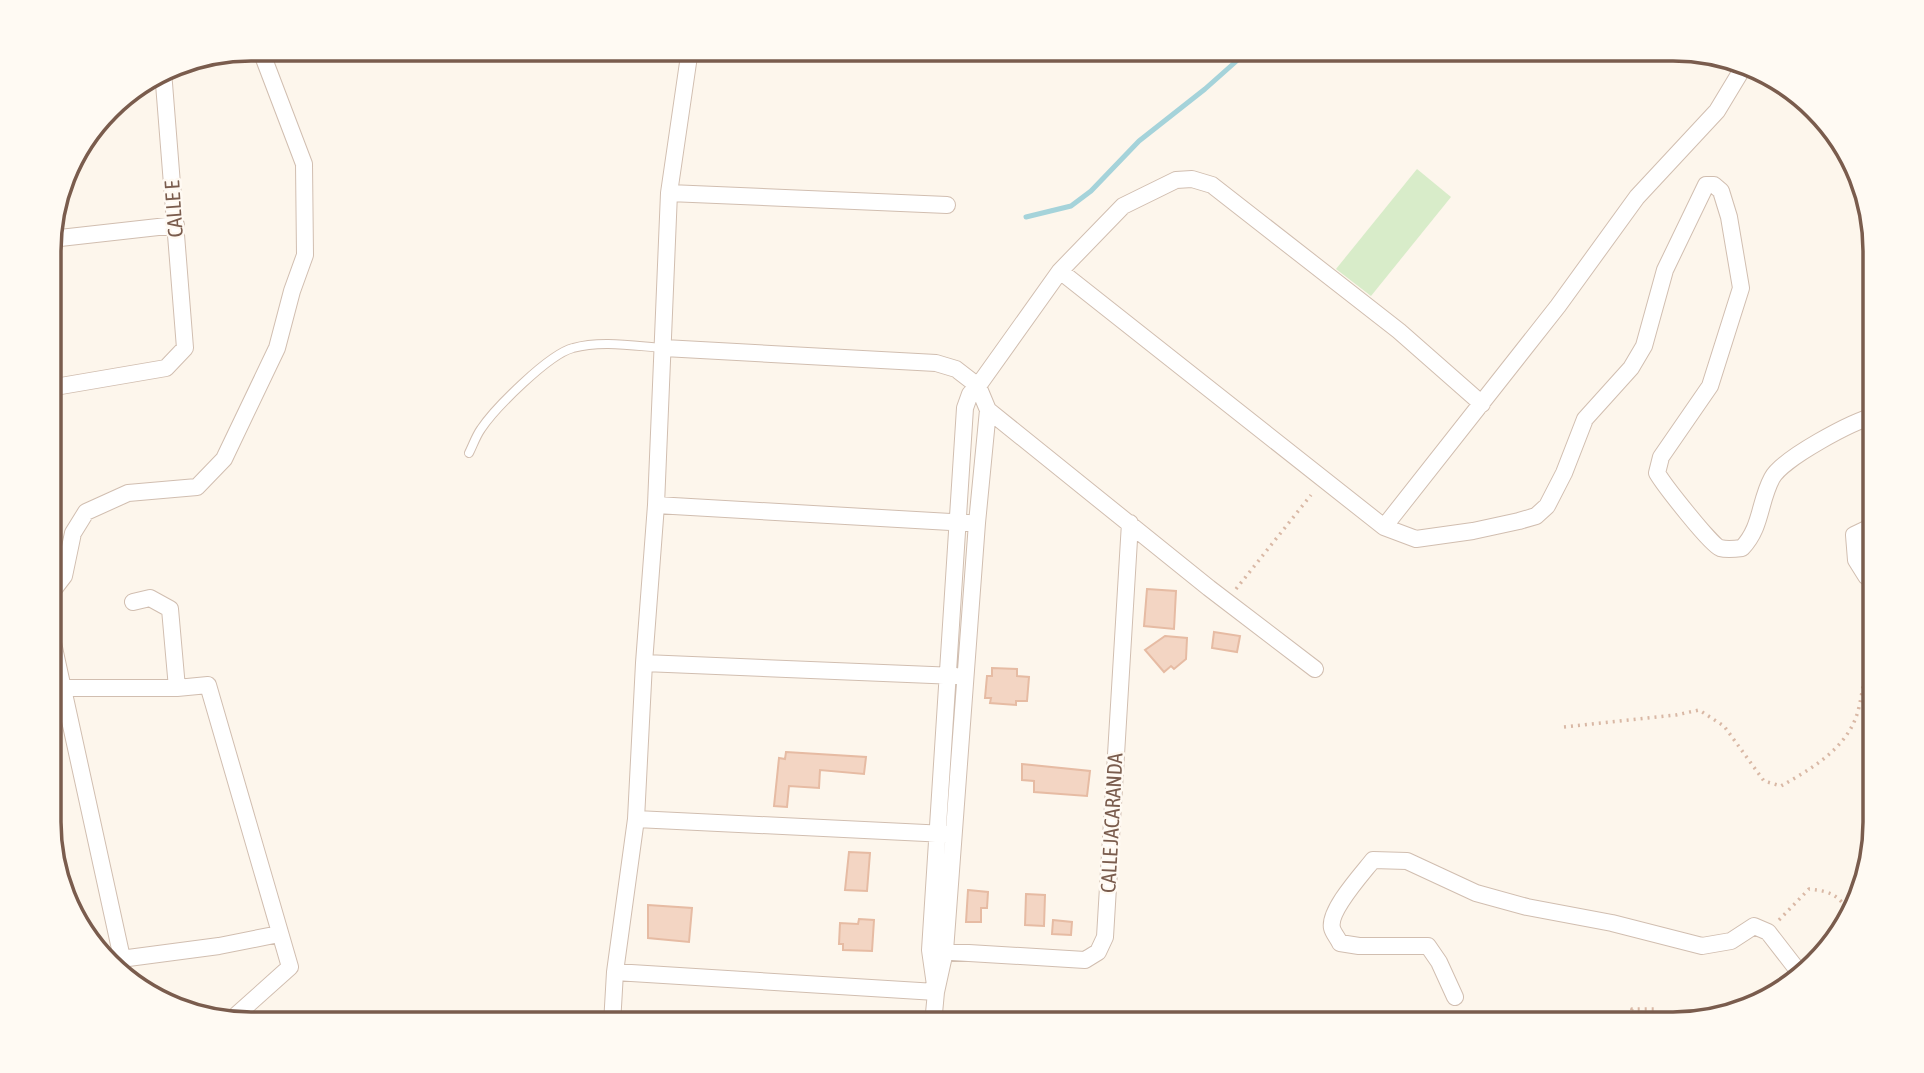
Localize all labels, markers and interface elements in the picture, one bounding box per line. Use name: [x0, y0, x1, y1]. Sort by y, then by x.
street label: CALLE E: [159, 180, 187, 238]
street label: CALLE JACARANDA: [1095, 752, 1127, 893]

